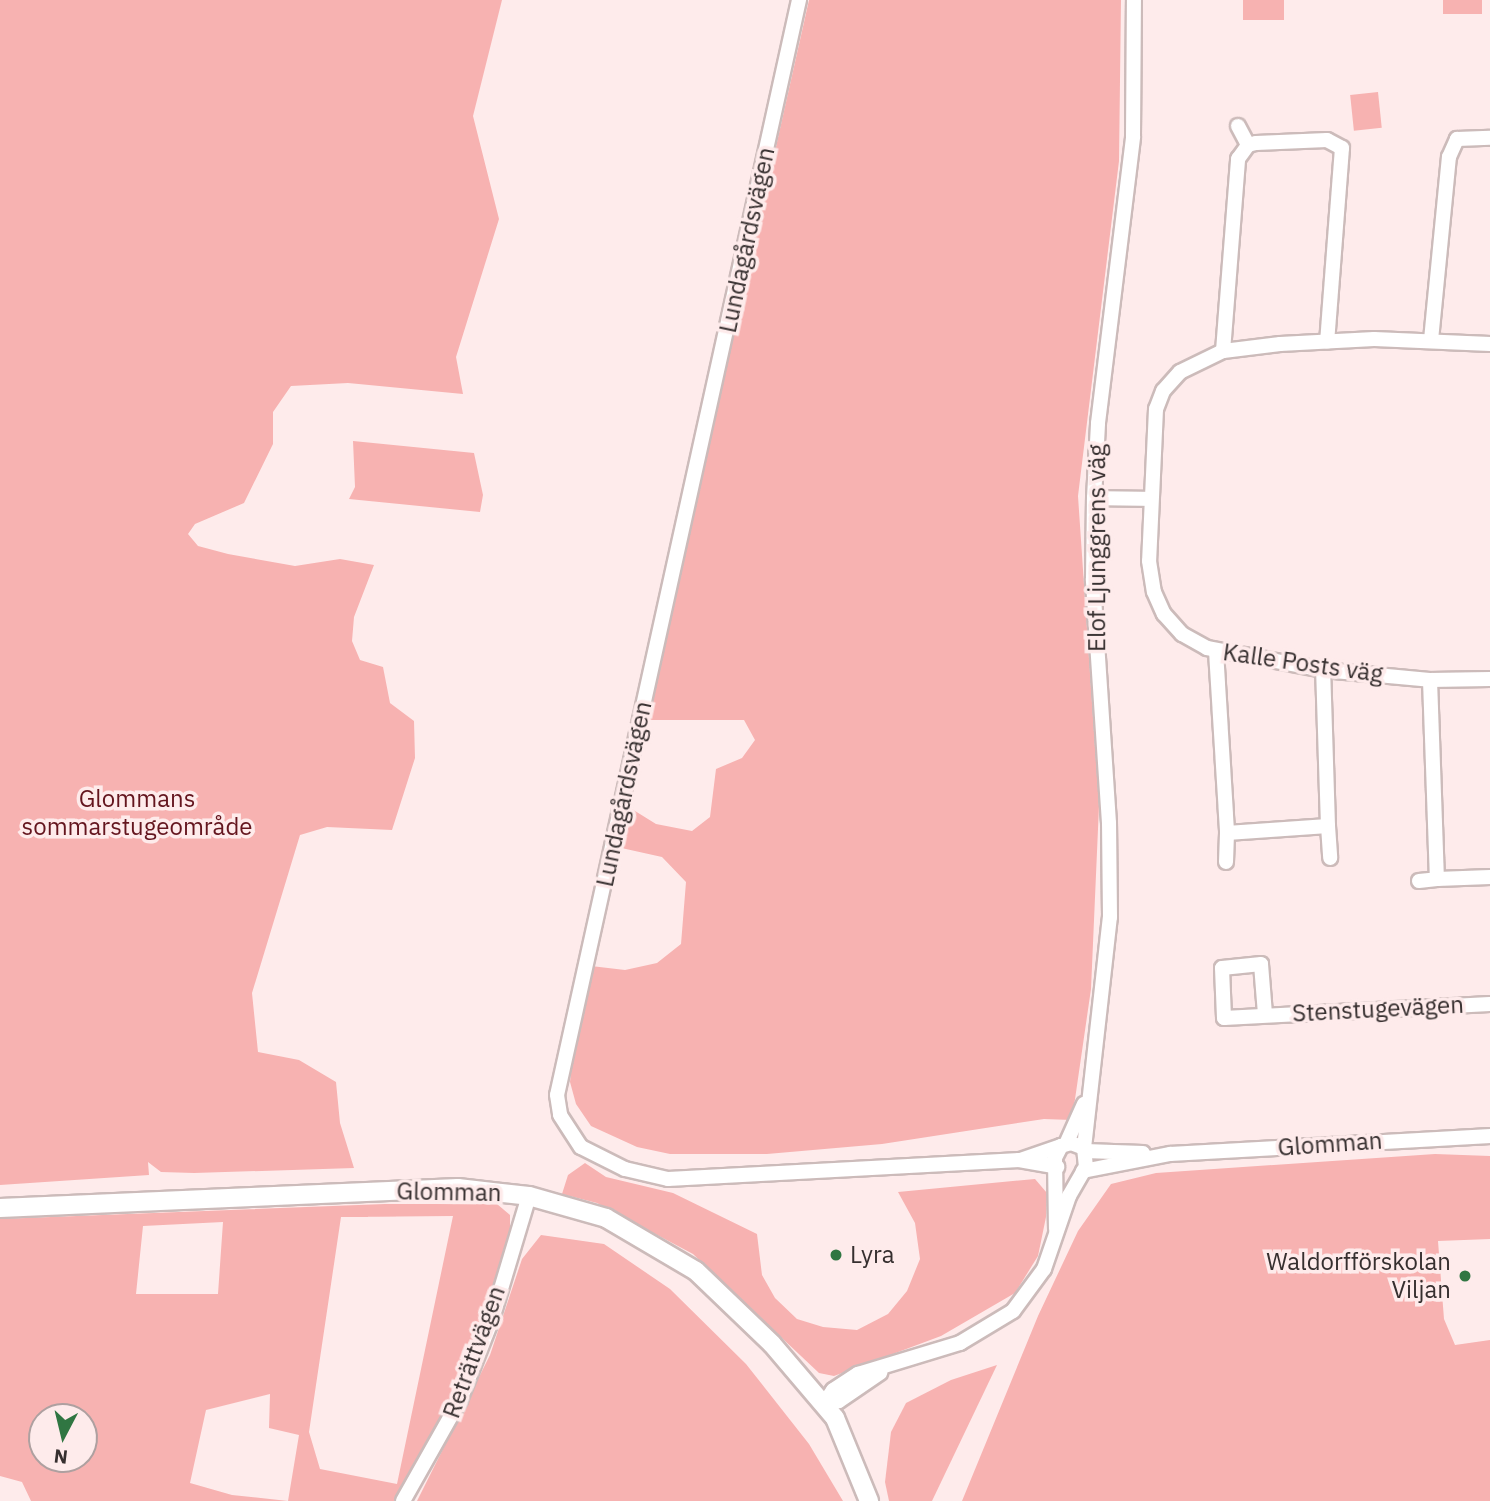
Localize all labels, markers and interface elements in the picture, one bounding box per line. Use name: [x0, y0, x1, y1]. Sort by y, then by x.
street label: Lundagårdsvägen: [713, 145, 781, 335]
street label: Elof Ljunggrens väg: [1083, 444, 1111, 652]
street label: Kalle Posts väg: [1221, 638, 1385, 688]
street label: Lundagårdsvägen: [590, 699, 658, 889]
park label: Glommans sommarstugeområde: [22, 785, 252, 841]
street label: Stenstugevägen: [1291, 990, 1465, 1028]
street label: Glomman: [1277, 1126, 1383, 1162]
street label: Glomman: [396, 1177, 502, 1207]
place label: Lyra: [850, 1241, 895, 1269]
marker: Lyra: [828, 1247, 844, 1263]
place label: Waldorfförskolan Viljan: [1266, 1248, 1451, 1304]
marker: Waldorfförskolan Viljan: [1457, 1268, 1473, 1284]
street label: Reträttvägen: [437, 1282, 511, 1422]
north arrow: [28, 1403, 98, 1473]
text: N: [52, 1444, 69, 1470]

